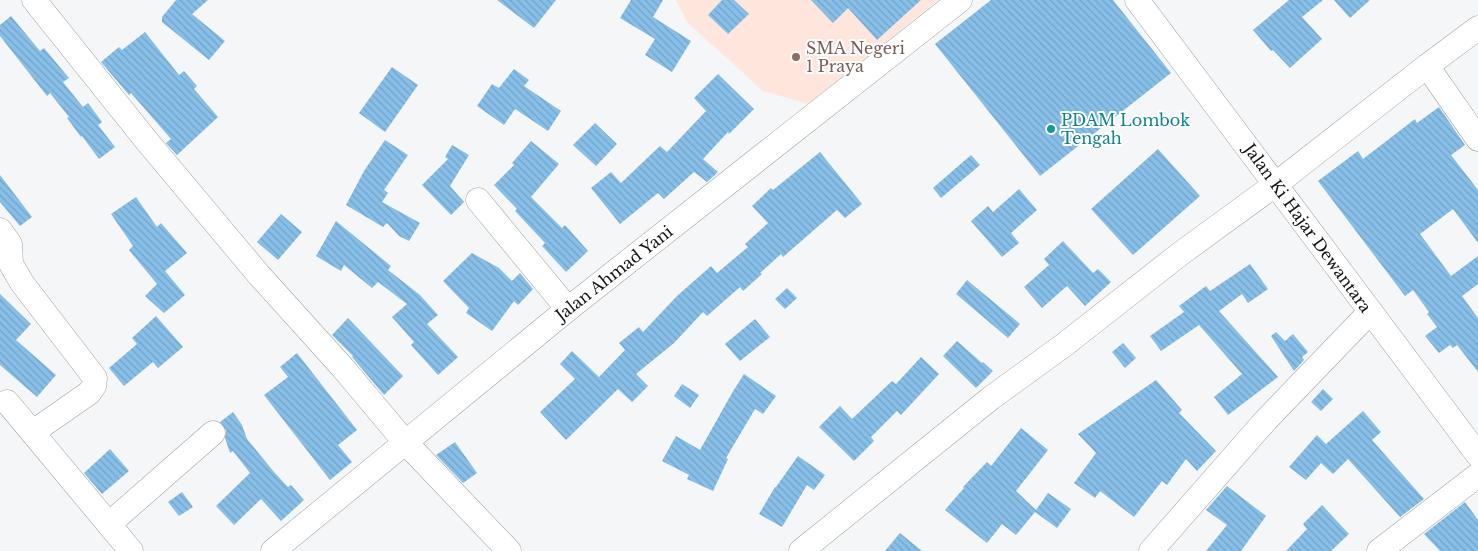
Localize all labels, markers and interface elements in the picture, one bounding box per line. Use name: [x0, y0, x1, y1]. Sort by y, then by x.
place label: SMA Negeri 1 Praya: [806, 38, 905, 76]
marker: SMA Negeri 1 Praya: [790, 51, 802, 63]
place label: PDAM Lombok Tengah: [1061, 110, 1190, 148]
marker: PDAM Lombok Tengah: [1045, 123, 1057, 135]
street label: Jalan Ki Hajar Dewantara: [1239, 138, 1376, 316]
street label: Jalan Ahmad Yani: [550, 221, 677, 326]

